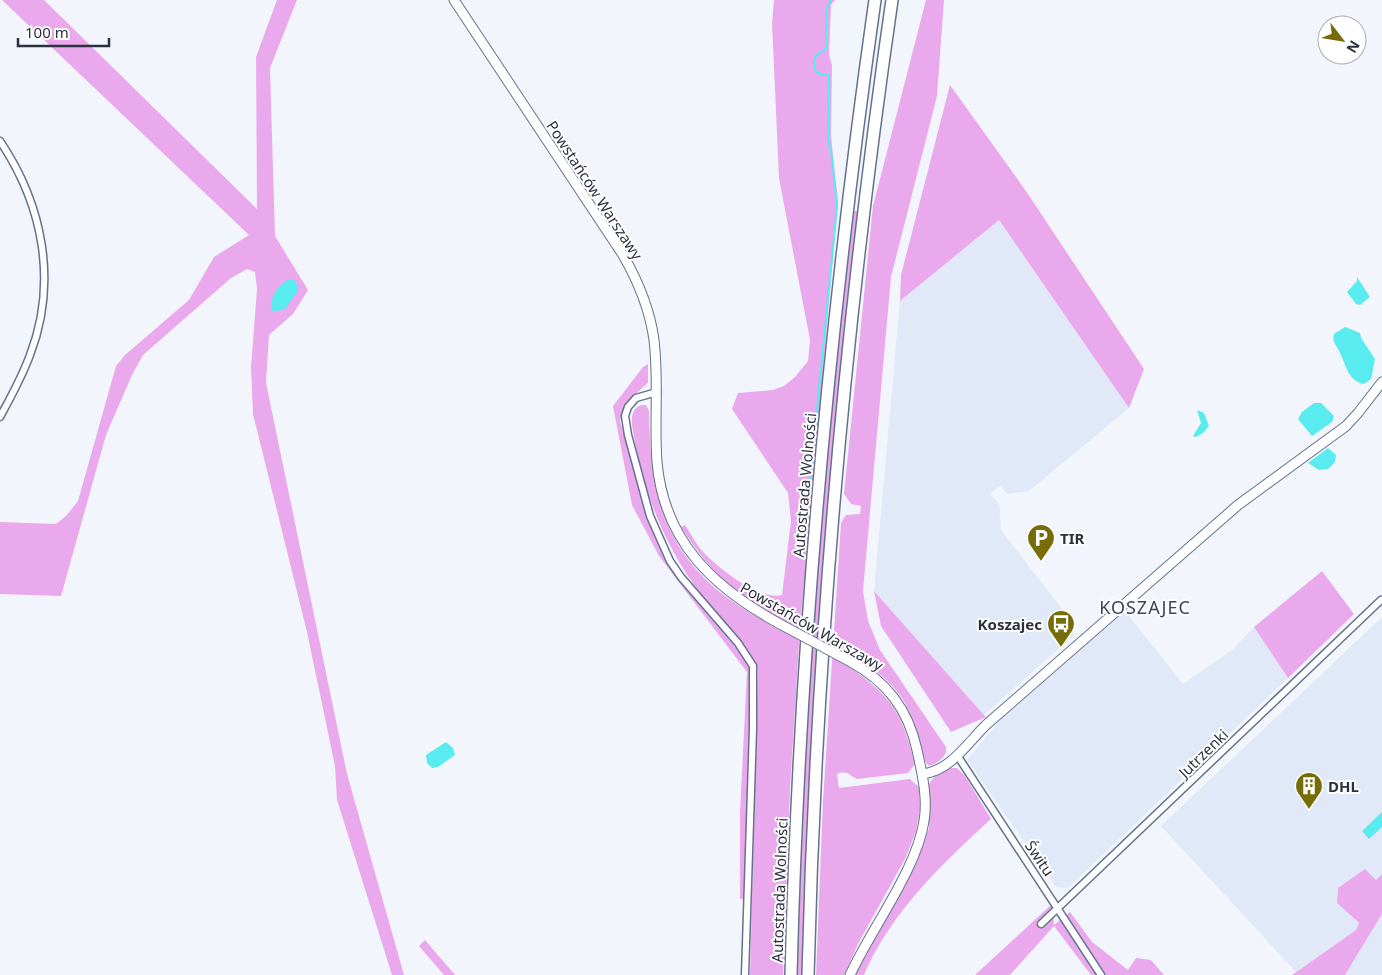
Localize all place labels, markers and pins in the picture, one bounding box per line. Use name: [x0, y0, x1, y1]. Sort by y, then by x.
parking icon: TIR: [1026, 523, 1056, 562]
place label: TIR: [1060, 528, 1084, 548]
bus stop icon: Koszajec: [1046, 609, 1076, 648]
place label: Koszajec: [978, 614, 1042, 634]
building icon: DHL: [1294, 771, 1324, 810]
place label: DHL: [1328, 776, 1359, 796]

